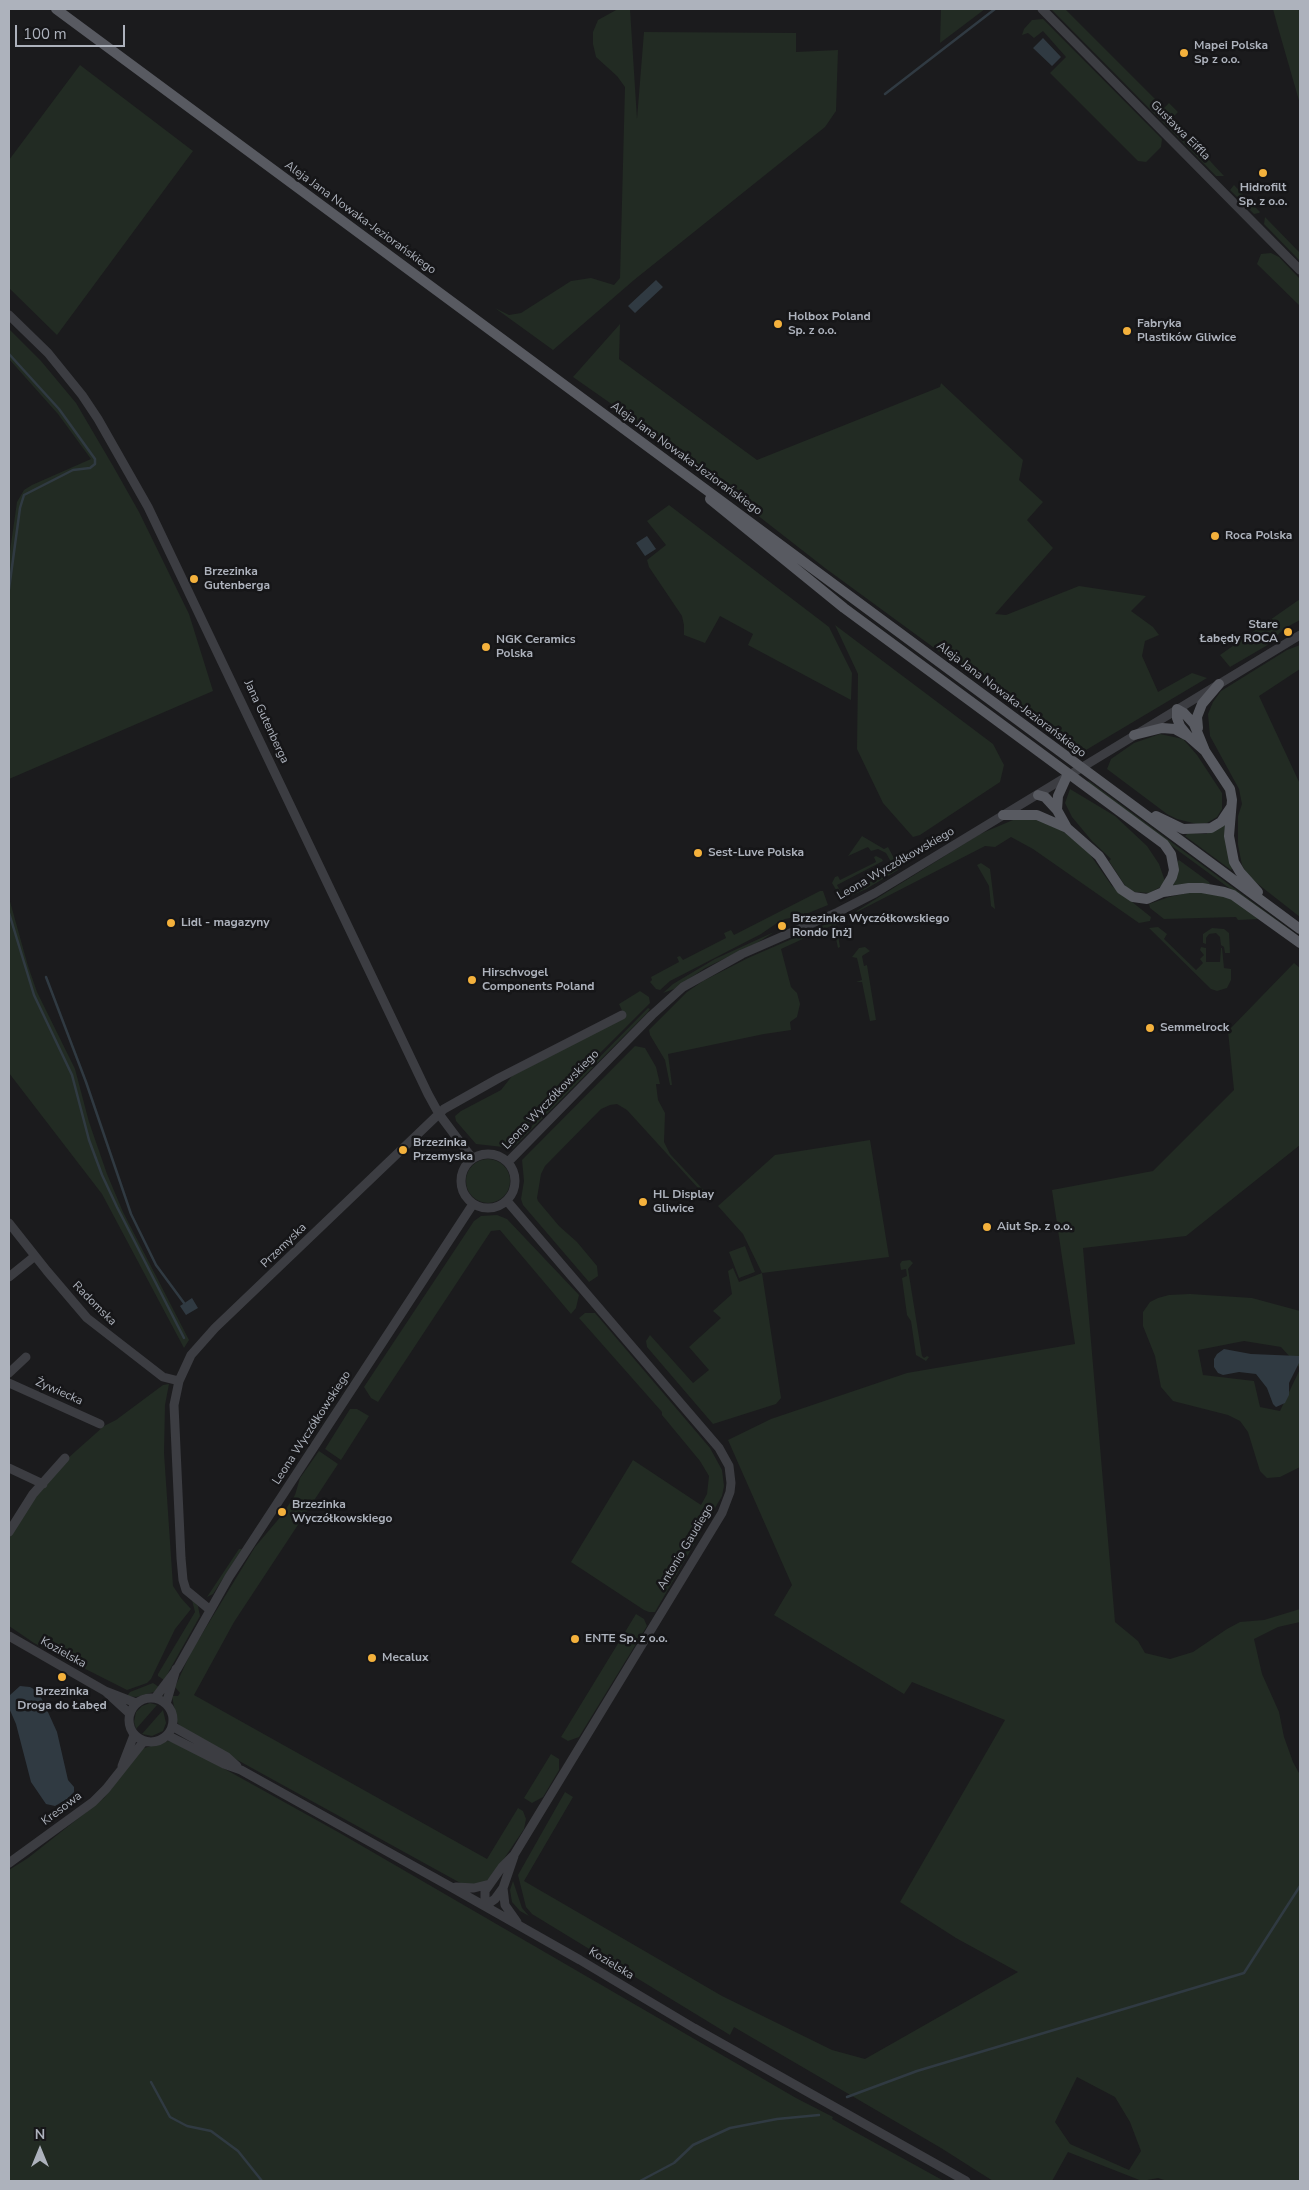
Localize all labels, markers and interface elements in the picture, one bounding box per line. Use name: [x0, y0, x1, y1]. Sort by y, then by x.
scale bar: [18, 15, 128, 47]
text: 100 m: [23, 24, 67, 44]
place label: Mapei Polska Sp z o.o.: [1194, 39, 1268, 67]
marker: Mapei Polska Sp z o.o.: [1178, 47, 1190, 59]
street label: Gustawa Eiffla: [1147, 98, 1213, 164]
street label: Aleja Jana Nowaka-Jeziorańskiego: [282, 158, 438, 278]
marker: Hidrofilt Sp. z o.o.: [1257, 167, 1269, 179]
place label: Hidrofilt Sp. z o.o.: [1239, 181, 1287, 209]
place label: Holbox Poland Sp. z o.o.: [788, 310, 871, 338]
place label: Fabryka Plastików Gliwice: [1137, 317, 1236, 345]
marker: Holbox Poland Sp. z o.o.: [772, 318, 784, 330]
marker: Fabryka Plastików Gliwice: [1121, 325, 1133, 337]
street label: Aleja Jana Nowaka-Jeziorańskiego: [608, 399, 764, 519]
place label: Roca Polska: [1225, 529, 1292, 543]
marker: Roca Polska: [1209, 530, 1221, 542]
place label: Brzezinka Gutenberga: [204, 565, 270, 593]
marker: Brzezinka Gutenberga: [188, 573, 200, 585]
place label: Stare Łabędy ROCA: [1200, 618, 1278, 646]
marker: Stare Łabędy ROCA: [1282, 626, 1294, 638]
place label: NGK Ceramics Polska: [496, 633, 576, 661]
street label: Aleja Jana Nowaka-Jeziorańskiego: [933, 639, 1089, 761]
marker: NGK Ceramics Polska: [480, 641, 492, 653]
street label: Jana Gutenberga: [240, 678, 292, 766]
street label: Leona Wyczółkowskiego: [835, 825, 957, 903]
place label: Sest-Luve Polska: [708, 846, 804, 860]
marker: Sest-Luve Polska: [692, 847, 704, 859]
place label: Brzezinka Wyczółkowskiego Rondo [nż]: [792, 912, 949, 940]
place label: Lidl - magazyny: [181, 916, 270, 930]
marker: Lidl - magazyny: [165, 917, 177, 929]
marker: Brzezinka Wyczółkowskiego Rondo [nż]: [776, 920, 788, 932]
place label: Hirschvogel Components Poland: [482, 966, 595, 994]
marker: Hirschvogel Components Poland: [466, 974, 478, 986]
place label: Semmelrock: [1160, 1021, 1229, 1035]
marker: Semmelrock: [1144, 1022, 1156, 1034]
street label: Leona Wyczółkowskiego: [500, 1047, 602, 1153]
place label: Brzezinka Przemyska: [413, 1136, 473, 1164]
marker: Brzezinka Przemyska: [397, 1144, 409, 1156]
place label: HL Display Gliwice: [653, 1188, 714, 1216]
marker: HL Display Gliwice: [637, 1196, 649, 1208]
place label: Aiut Sp. z o.o.: [997, 1220, 1073, 1234]
street label: Przemyska: [258, 1221, 310, 1271]
marker: Aiut Sp. z o.o.: [981, 1221, 993, 1233]
street label: Radomska: [69, 1279, 119, 1329]
street label: Leona Wyczółkowskiego: [270, 1368, 354, 1488]
street label: Żywiecka: [33, 1375, 85, 1409]
place label: Brzezinka Wyczółkowskiego: [292, 1498, 392, 1526]
street label: Antonio Gaudiego: [655, 1502, 717, 1592]
marker: Brzezinka Wyczółkowskiego: [276, 1506, 288, 1518]
place label: ENTE Sp. z o.o.: [585, 1632, 668, 1646]
marker: ENTE Sp. z o.o.: [569, 1633, 581, 1645]
street label: Kozielska: [38, 1635, 88, 1671]
place label: Mecalux: [382, 1651, 428, 1665]
marker: Mecalux: [366, 1652, 378, 1664]
marker: Brzezinka Droga do Łabęd: [56, 1671, 68, 1683]
place label: Brzezinka Droga do Łabęd: [17, 1685, 107, 1713]
street label: Kresowa: [39, 1789, 85, 1829]
street label: Kozielska: [586, 1945, 636, 1983]
north arrow: [15, 2125, 65, 2175]
text: N: [35, 2125, 45, 2144]

